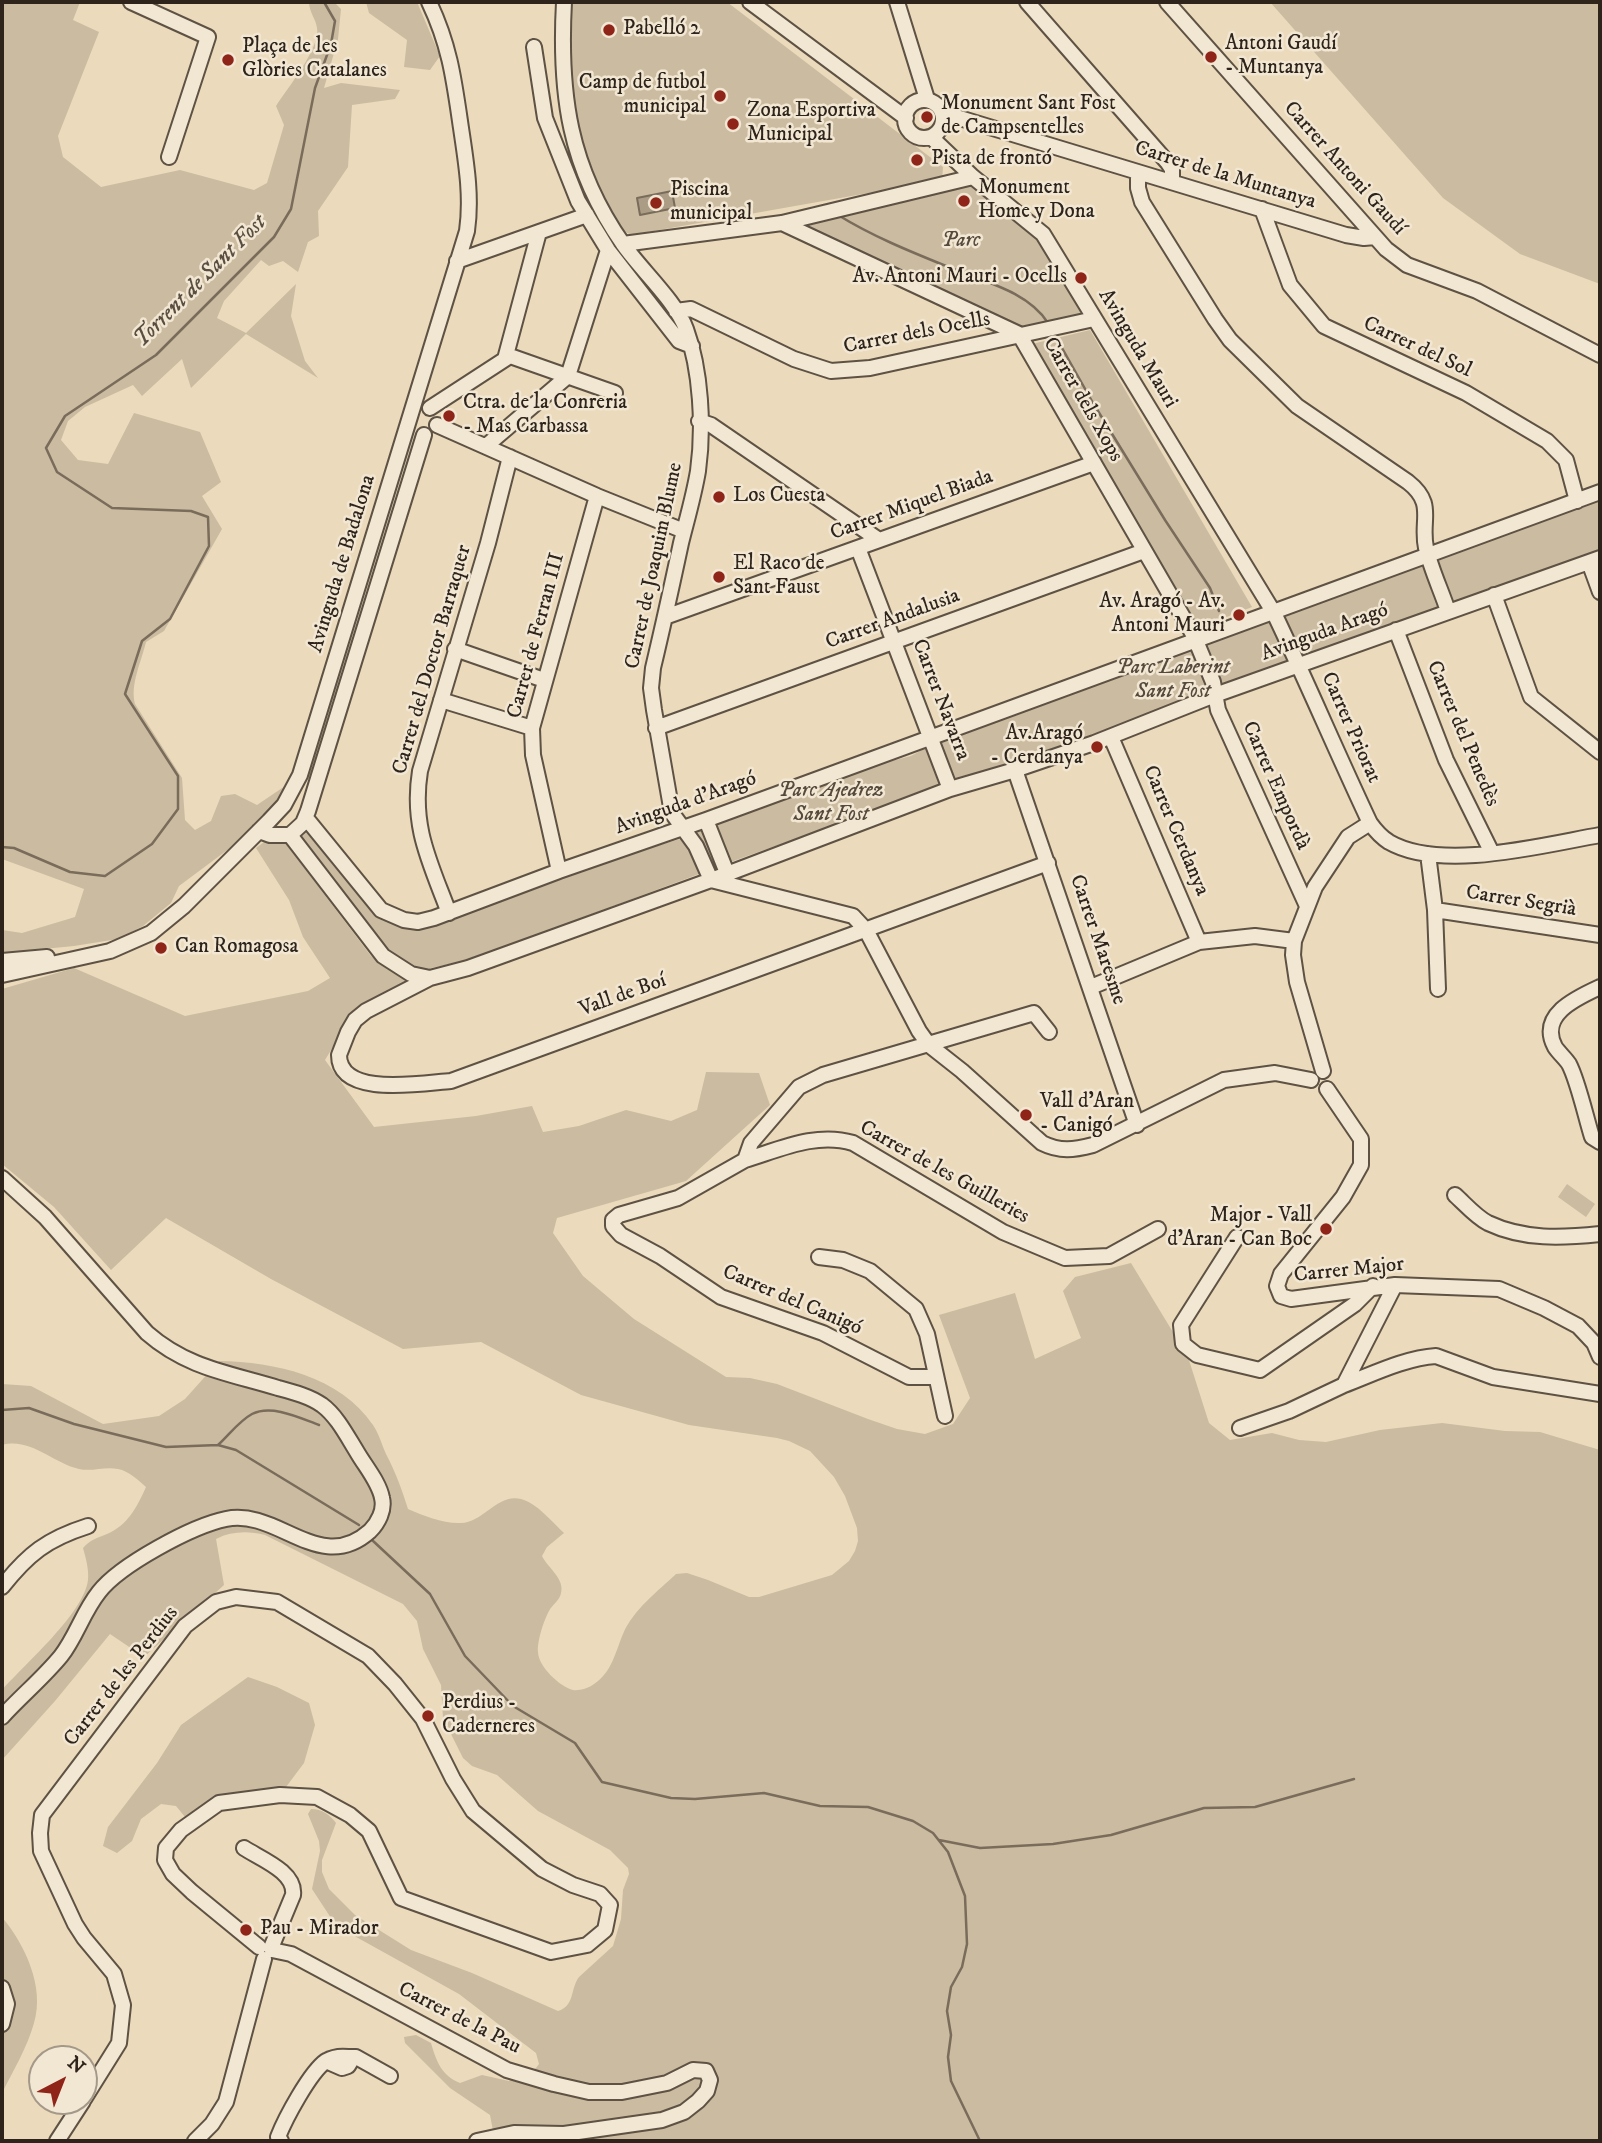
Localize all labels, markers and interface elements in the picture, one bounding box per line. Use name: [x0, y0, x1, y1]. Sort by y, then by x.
place label: Pabelló 2: [623, 17, 700, 43]
marker: Pabelló 2: [601, 22, 617, 38]
place label: Antoni Gaudí - Muntanya: [1225, 32, 1337, 82]
place label: Plaça de les Glòries Catalanes: [242, 35, 387, 85]
marker: Antoni Gaudí - Muntanya: [1203, 49, 1219, 65]
marker: Plaça de les Glòries Catalanes: [220, 52, 236, 68]
place label: Camp de futbol municipal: [579, 71, 706, 121]
marker: Camp de futbol municipal: [712, 88, 728, 104]
place label: Monument Sant Fost de Campsentelles: [941, 92, 1116, 142]
street label: Carrer Antoni Gaudí: [1277, 97, 1411, 241]
place label: Zona Esportiva Municipal: [747, 99, 876, 149]
marker: Monument Sant Fost de Campsentelles: [919, 109, 935, 125]
marker: Zona Esportiva Municipal: [725, 116, 741, 132]
street label: Carrer de la Muntanya: [1131, 136, 1319, 216]
place label: Pista de frontó: [931, 147, 1052, 173]
marker: Pista de frontó: [909, 152, 925, 168]
place label: Monument Home y Dona: [978, 176, 1095, 226]
place label: Piscina municipal: [670, 178, 752, 228]
marker: Monument Home y Dona: [956, 193, 972, 209]
marker: Piscina municipal: [648, 195, 664, 211]
water label: Torrent de Sant Fost: [129, 210, 273, 354]
park label: Parc: [942, 229, 980, 255]
place label: Av. Antoni Mauri - Ocells: [853, 265, 1067, 291]
marker: Av. Antoni Mauri - Ocells: [1073, 270, 1089, 286]
street label: Avinguda Mauri: [1092, 285, 1182, 413]
street label: Carrer dels Ocells: [842, 307, 992, 361]
street label: Carrer del Sol: [1359, 312, 1475, 384]
street label: Carrer dels Xops: [1036, 333, 1128, 467]
place label: Ctra. de la Conreria - Mas Carbassa: [463, 391, 627, 441]
marker: Ctra. de la Conreria - Mas Carbassa: [441, 408, 457, 424]
street label: Carrer de Joaquim Blume: [621, 460, 689, 672]
street label: Carrer Miquel Biada: [827, 465, 997, 547]
street label: Avinguda de Badalona: [304, 472, 382, 656]
place label: Los Cuesta: [733, 484, 825, 510]
marker: Los Cuesta: [711, 489, 727, 505]
street label: Carrer del Doctor Barraquer: [388, 542, 478, 778]
street label: Carrer de Ferran III: [503, 551, 571, 721]
place label: El Raco de Sant Faust: [733, 552, 824, 602]
marker: El Raco de Sant Faust: [711, 569, 727, 585]
street label: Carrer Andalusia: [822, 584, 964, 656]
place label: Av. Aragó - Av. Antoni Mauri: [1099, 590, 1225, 640]
street label: Avinguda Aragó: [1258, 598, 1392, 668]
marker: Av. Aragó - Av. Antoni Mauri: [1231, 607, 1247, 623]
street label: Carrer Navarra: [905, 636, 975, 764]
park label: Parc Laberint Sant Fost: [1116, 656, 1230, 706]
street label: Carrer del Penedès: [1420, 657, 1504, 811]
street label: Carrer Priorat: [1314, 669, 1386, 787]
street label: Carrer Empordà: [1235, 718, 1315, 854]
place label: Av.Aragó - Cerdanya: [990, 722, 1083, 772]
marker: Av.Aragó - Cerdanya: [1089, 739, 1105, 755]
street label: Carrer Cerdanya: [1136, 762, 1214, 900]
street label: Avinguda d'Aragó: [612, 767, 760, 841]
park label: Parc Ajedrez Sant Fost: [778, 779, 884, 829]
street label: Carrer Maresme: [1063, 872, 1131, 1008]
street label: Carrer Segrià: [1464, 881, 1578, 923]
place label: Can Romagosa: [175, 935, 299, 961]
marker: Can Romagosa: [153, 940, 169, 956]
street label: Vall de Boí: [576, 969, 670, 1023]
place label: Vall d'Aran - Canigó: [1040, 1090, 1134, 1140]
marker: Vall d'Aran - Canigó: [1018, 1107, 1034, 1123]
street label: Carrer de les Guilleries: [855, 1116, 1033, 1230]
place label: Major - Vall d'Aran - Can Boc: [1167, 1204, 1312, 1254]
marker: Major - Vall d'Aran - Can Boc: [1318, 1221, 1334, 1237]
street label: Carrer Major: [1293, 1253, 1405, 1289]
street label: Carrer del Canigó: [718, 1260, 866, 1342]
street label: Carrer de les Perdius: [59, 1602, 185, 1752]
place label: Perdius - Caderneres: [442, 1691, 535, 1741]
marker: Perdius - Caderneres: [420, 1708, 436, 1724]
place label: Pau - Mirador: [260, 1917, 379, 1943]
marker: Pau - Mirador: [238, 1922, 254, 1938]
street label: Carrer de la Pau: [394, 1977, 524, 2061]
north arrow: [28, 2045, 98, 2115]
text: N: [63, 2052, 90, 2079]

